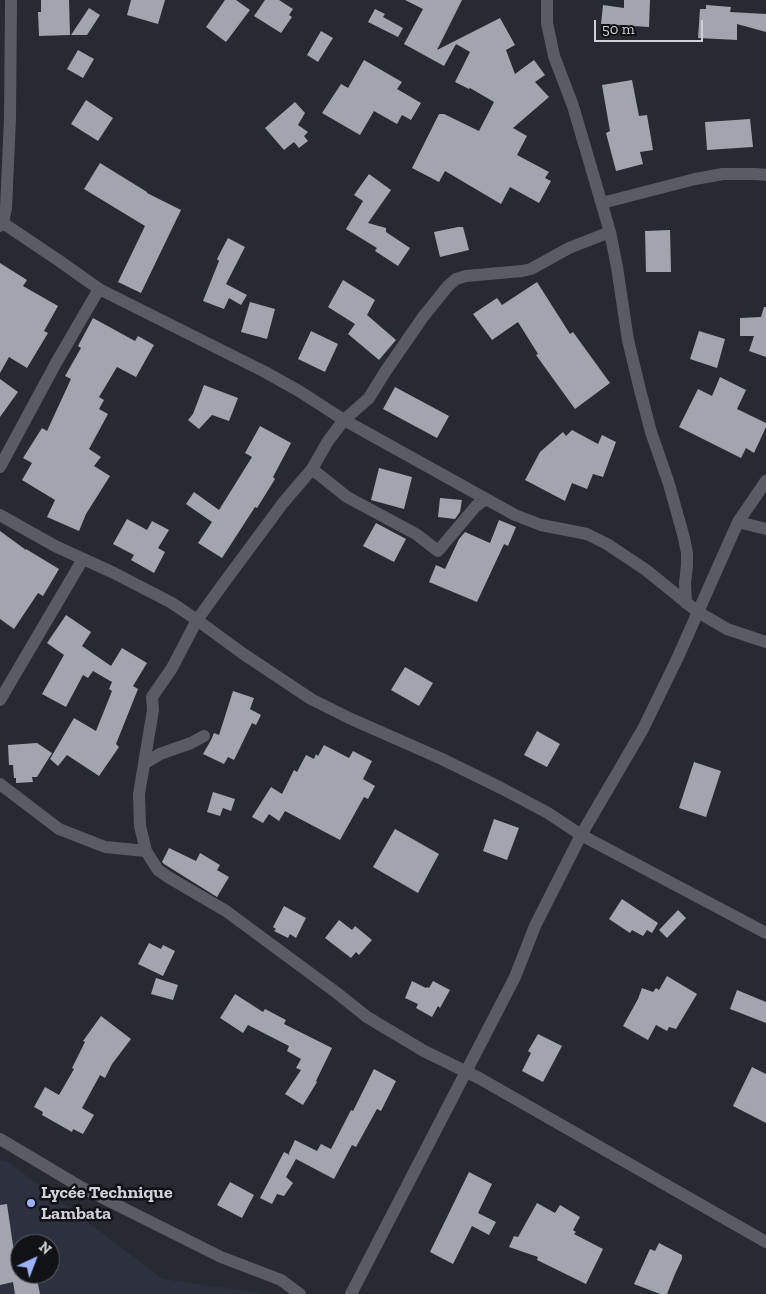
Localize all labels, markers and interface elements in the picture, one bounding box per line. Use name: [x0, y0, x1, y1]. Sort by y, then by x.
scale bar: [596, 10, 705, 42]
text: 50 m: [602, 20, 635, 38]
place label: Lycée Technique Lambata: [41, 1182, 173, 1224]
marker: Lycée Technique Lambata: [25, 1197, 37, 1209]
north arrow: [10, 1234, 60, 1284]
text: N: [35, 1239, 55, 1258]

